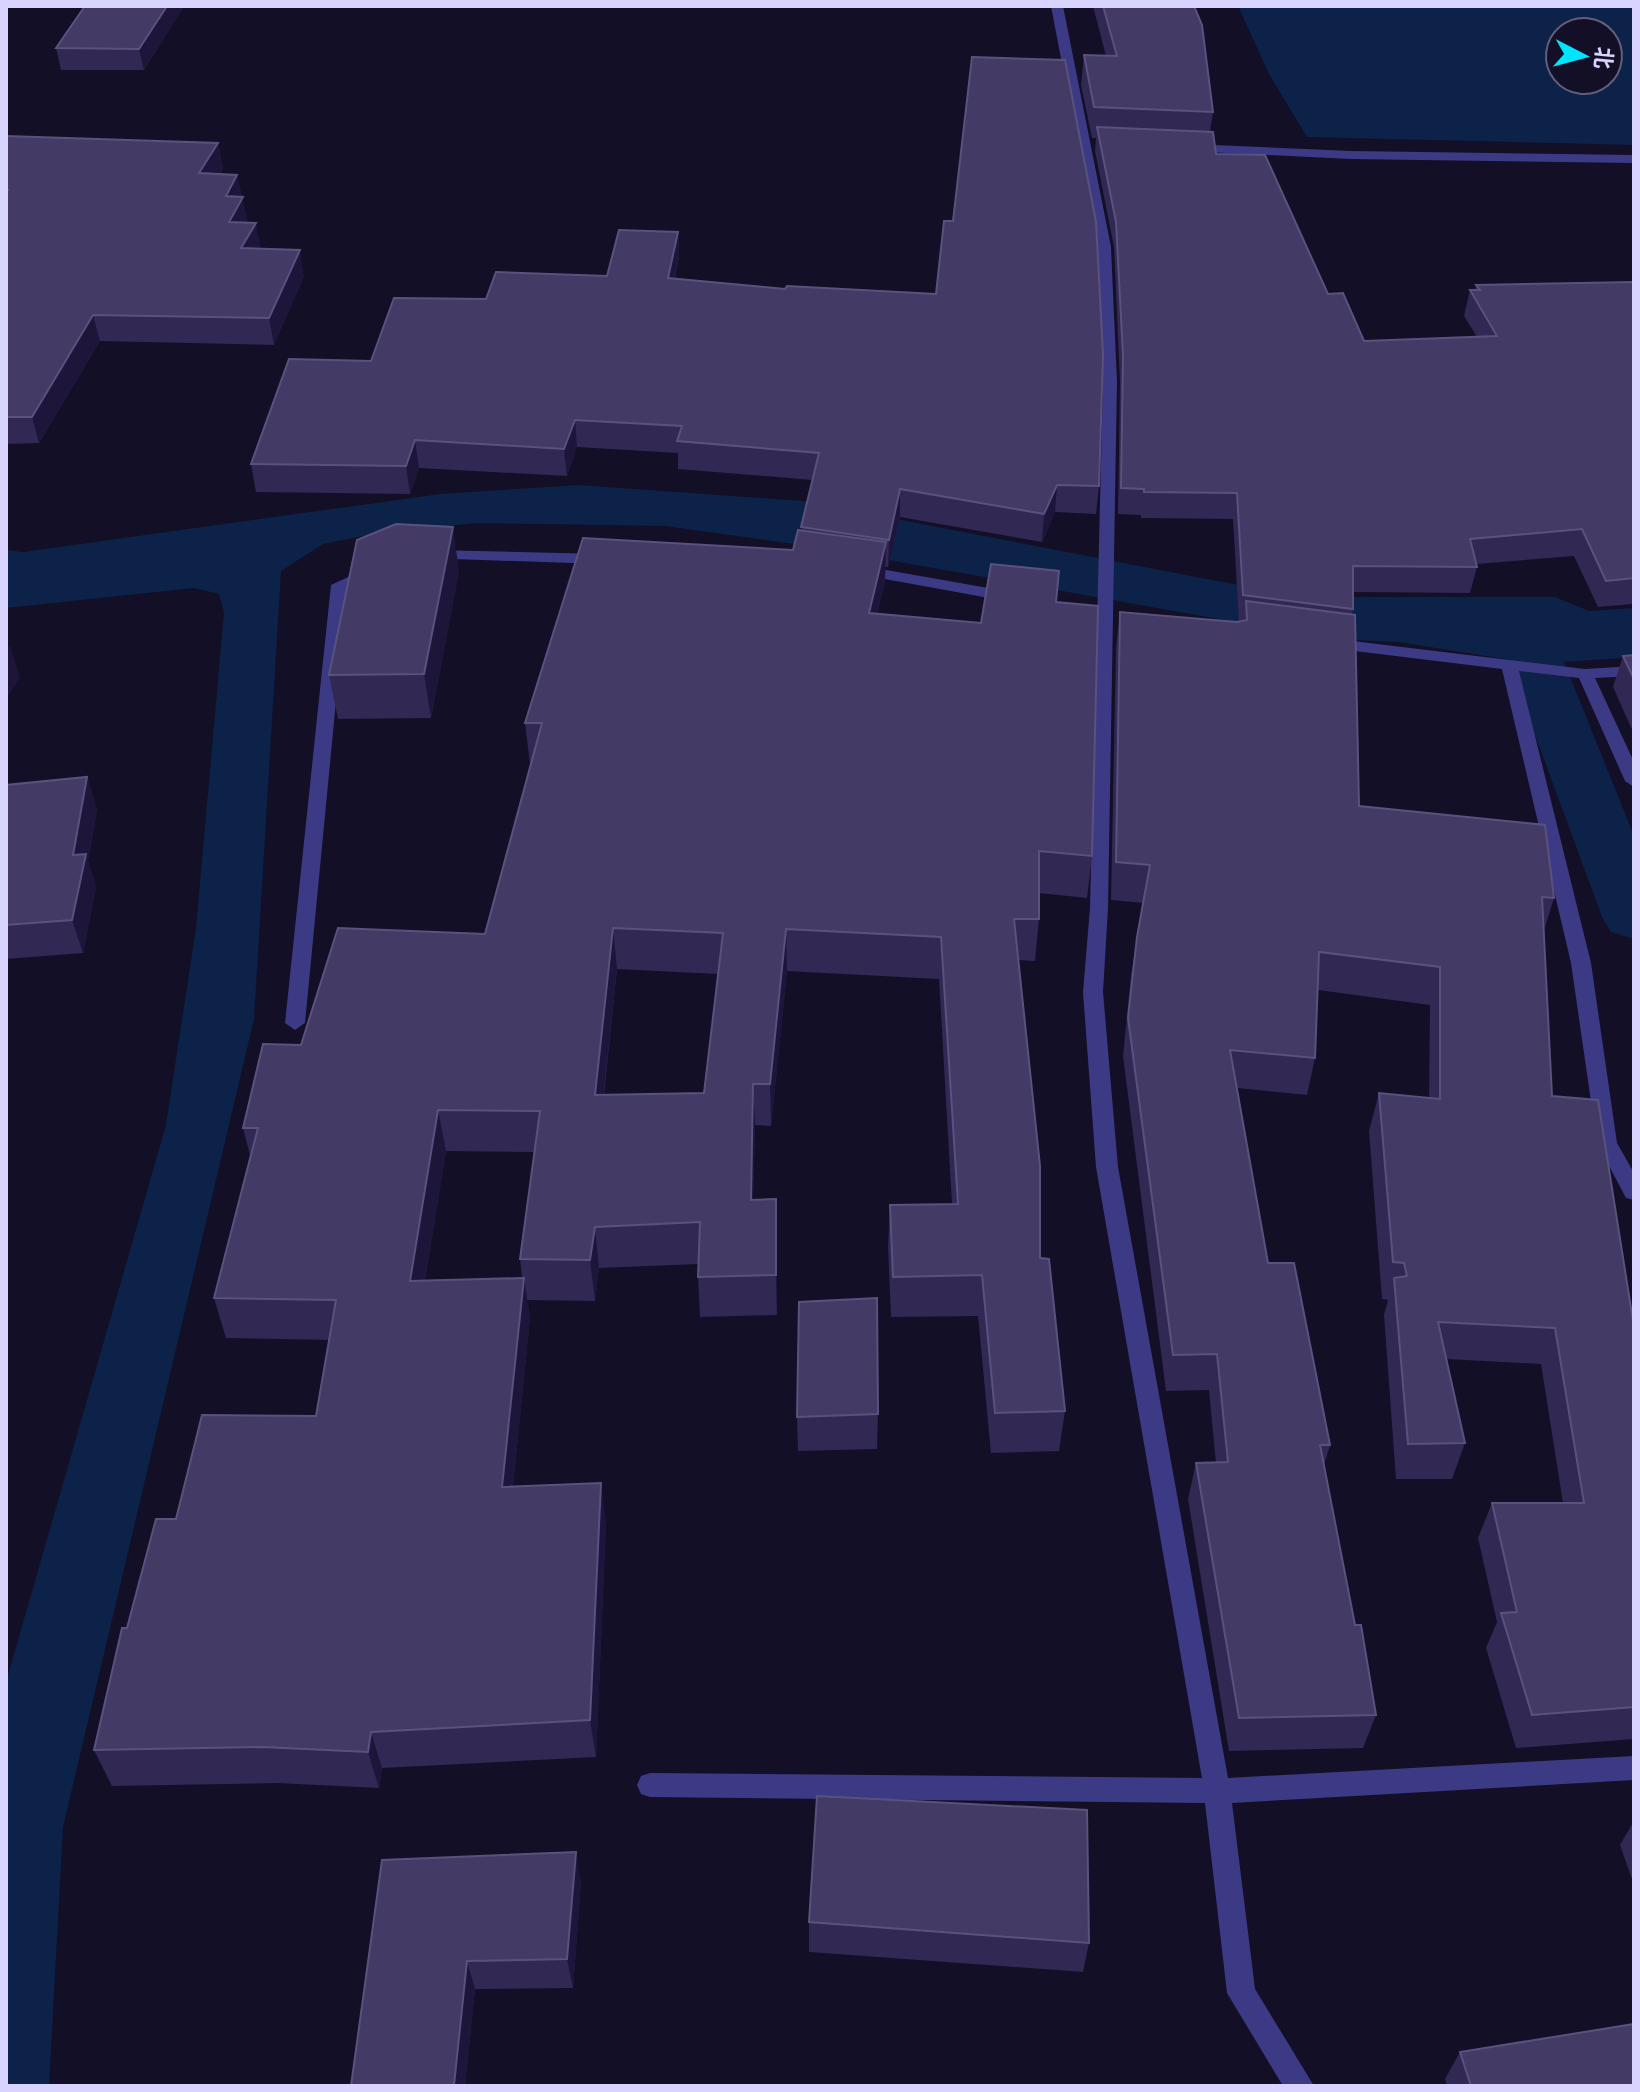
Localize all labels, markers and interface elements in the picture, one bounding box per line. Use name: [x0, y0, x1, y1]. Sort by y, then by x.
north arrow: [1544, 16, 1624, 96]
text: 北: [1589, 46, 1619, 71]

